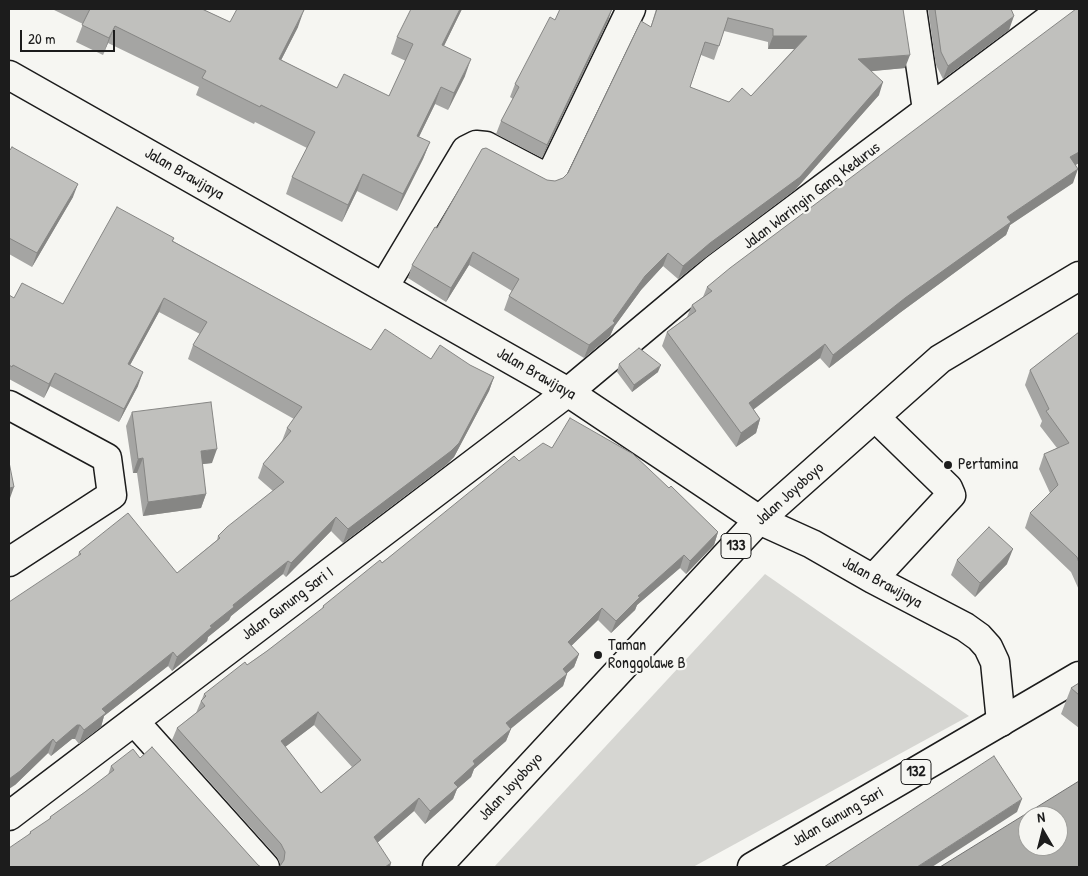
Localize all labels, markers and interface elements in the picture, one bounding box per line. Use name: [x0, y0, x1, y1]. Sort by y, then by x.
scale bar: [22, 20, 118, 52]
text: 20 m: [28, 28, 55, 49]
street label: Jalan Waringin Gang Kedurus: [740, 138, 884, 254]
street label: Jalan Brawijaya: [141, 144, 227, 204]
street label: Jalan Brawijaya: [493, 344, 579, 404]
place label: Pertamina: [958, 455, 1018, 475]
street label: Jalan Joyoboyo: [752, 458, 828, 530]
marker: Pertamina: [942, 459, 954, 471]
road number: 133: [721, 534, 751, 558]
street label: Jalan Brawijaya: [839, 553, 925, 613]
street label: Jalan Gunung Sari I: [238, 563, 338, 645]
place label: Taman Ronggolawe B: [608, 636, 686, 674]
marker: Taman Ronggolawe B: [592, 649, 604, 661]
street label: Jalan Joyoboyo: [475, 749, 547, 825]
road number: 132: [901, 760, 931, 784]
street label: Jalan Gunung Sari: [789, 783, 887, 851]
north arrow: [1018, 806, 1068, 856]
text: N: [1036, 807, 1046, 827]

